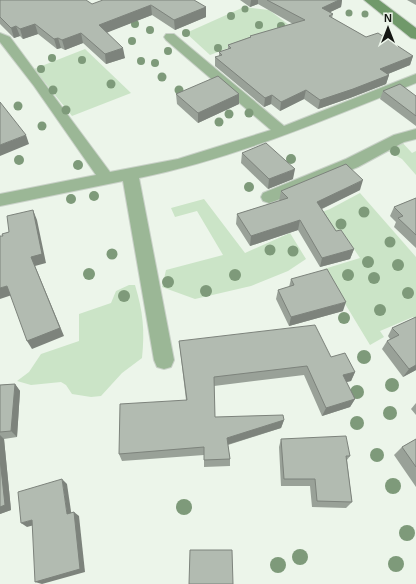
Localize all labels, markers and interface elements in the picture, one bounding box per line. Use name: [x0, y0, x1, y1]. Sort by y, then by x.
north arrow: [368, 8, 408, 48]
text: N: [384, 12, 392, 24]

